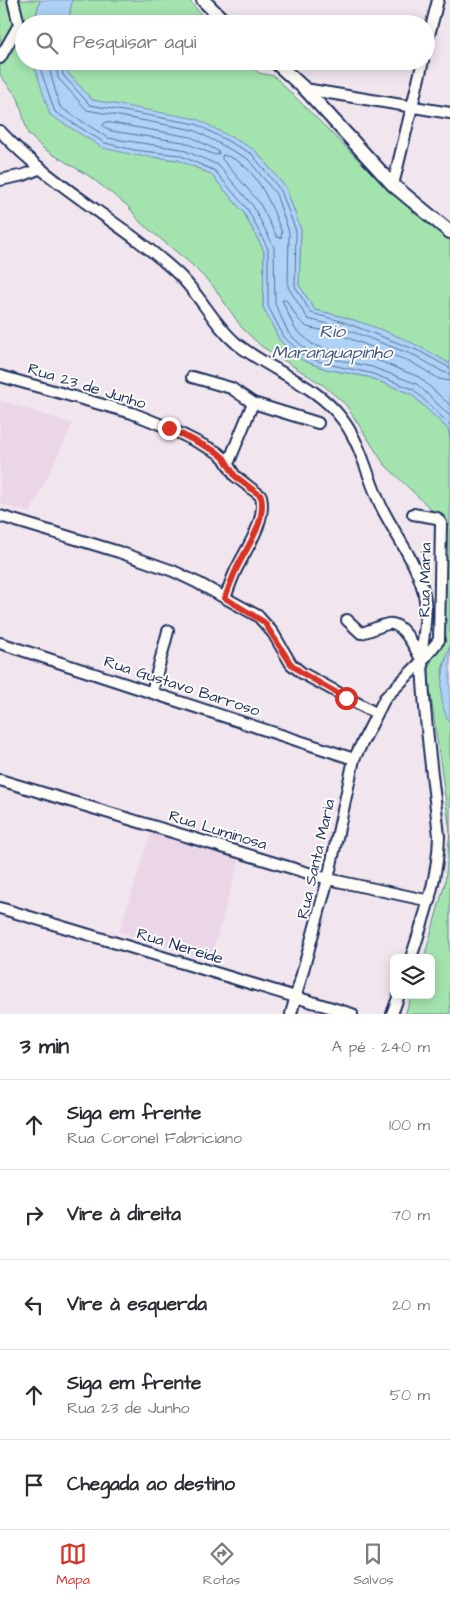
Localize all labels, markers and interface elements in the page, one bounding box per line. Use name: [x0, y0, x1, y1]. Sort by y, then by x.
search box: [15, 15, 435, 70]
icon: search: [33, 29, 61, 57]
text: Pesquisar aqui: [73, 29, 196, 56]
water label: Rio Maranguapinho: [272, 319, 394, 366]
street label: Rua 23 de Junho: [25, 358, 149, 414]
route end: [158, 417, 181, 440]
street label: Rua Maria: [413, 542, 437, 618]
street label: Rua Gustavo Barroso: [101, 650, 263, 722]
route start: [335, 687, 358, 710]
street label: Rua Santa Maria: [292, 797, 340, 921]
street label: Rua Luminosa: [166, 805, 270, 855]
street label: Rua Nereide: [134, 922, 226, 970]
map controls: [390, 954, 435, 999]
button: layers: [390, 954, 435, 999]
text: 3 min: [20, 1032, 69, 1061]
text: A pé · 240 m: [332, 1036, 430, 1058]
text: Siga em frente: [67, 1100, 201, 1127]
icon: ahead: [20, 1111, 48, 1139]
text: 100 m: [389, 1114, 430, 1136]
text: Rua Coronel Fabriciano: [67, 1127, 242, 1149]
icon: right: [20, 1201, 48, 1229]
text: Vire à direita: [67, 1201, 181, 1228]
text: 70 m: [391, 1204, 430, 1226]
icon: left: [20, 1291, 48, 1319]
text: Vire à esquerda: [67, 1291, 207, 1318]
text: 20 m: [392, 1294, 430, 1316]
text: Siga em frente: [67, 1370, 201, 1397]
icon: ahead: [20, 1381, 48, 1409]
text: 50 m: [390, 1384, 430, 1406]
text: Rua 23 de Junho: [67, 1397, 190, 1419]
icon: arrive: [20, 1471, 48, 1499]
text: Chegada ao destino: [67, 1471, 235, 1498]
tab: Mapa: [56, 1540, 90, 1590]
tab: Rotas: [203, 1540, 240, 1590]
tab: Salvos: [353, 1540, 394, 1590]

